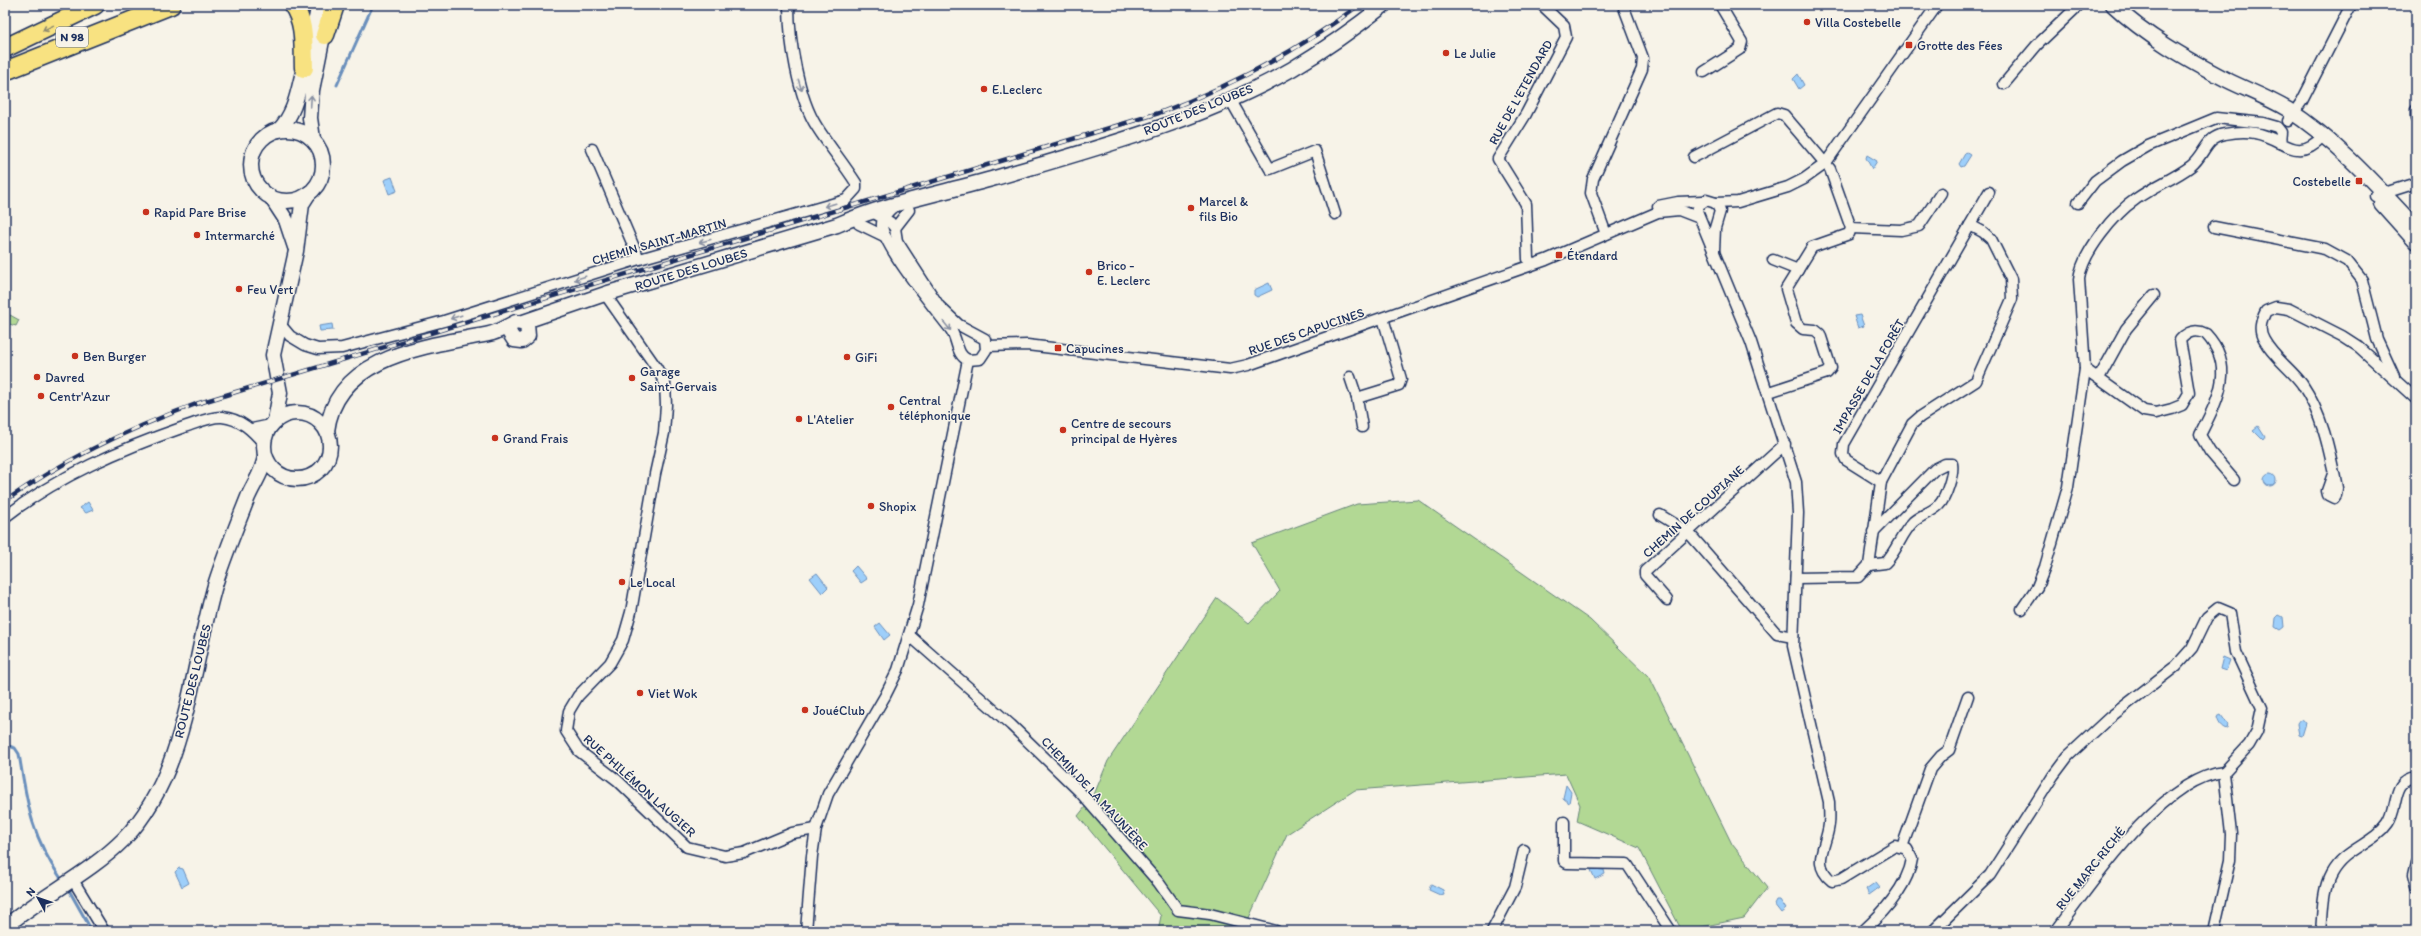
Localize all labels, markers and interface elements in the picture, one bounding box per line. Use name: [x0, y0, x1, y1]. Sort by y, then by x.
place label: Villa Costebelle: [1815, 15, 1901, 30]
marker: Villa Costebelle: [1802, 17, 1812, 27]
one-way arrow: [42, 25, 54, 32]
road number: N 98: [56, 27, 88, 47]
street label: RUE DE L'ETENDARD: [1485, 37, 1555, 147]
place label: Grotte des Fées: [1917, 38, 2003, 53]
marker: Grotte des Fées: [1904, 40, 1914, 50]
place label: Le Julie: [1454, 46, 1496, 61]
marker: Le Julie: [1441, 48, 1451, 58]
one-way arrow: [797, 78, 804, 91]
street label: ROUTE DES LOUBES: [1141, 81, 1255, 138]
place label: E.Leclerc: [992, 82, 1042, 97]
marker: E.Leclerc: [979, 84, 989, 94]
one-way arrow: [307, 95, 315, 108]
place label: Costebelle: [2293, 174, 2351, 189]
marker: Costebelle: [2354, 176, 2364, 186]
place label: Marcel & fils Bio: [1199, 194, 1249, 224]
one-way arrow: [823, 202, 836, 209]
marker: Marcel & fils Bio: [1186, 203, 1196, 213]
place label: Rapid Pare Brise: [154, 205, 246, 220]
marker: Rapid Pare Brise: [141, 207, 151, 217]
street label: CHEMIN SAINT-MARTIN: [590, 215, 728, 268]
place label: Intermarché: [205, 228, 275, 243]
marker: Intermarché: [192, 230, 202, 240]
one-way arrow: [698, 238, 711, 245]
street label: ROUTE DES LOUBES: [633, 245, 749, 294]
place label: Étendard: [1567, 248, 1618, 263]
marker: Étendard: [1554, 250, 1564, 260]
place label: Brico - E. Leclerc: [1097, 258, 1150, 288]
marker: Brico - E. Leclerc: [1084, 267, 1094, 277]
one-way arrow: [574, 274, 586, 282]
place label: Feu Vert: [247, 282, 294, 297]
marker: Feu Vert: [234, 284, 244, 294]
street label: RUE DES CAPUCINES: [1246, 305, 1366, 358]
one-way arrow: [450, 314, 463, 321]
street label: IMPASSE DE LA FORÊT: [1829, 315, 1908, 436]
one-way arrow: [943, 321, 952, 332]
place label: Capucines: [1066, 341, 1124, 356]
marker: Capucines: [1053, 343, 1063, 353]
place label: Ben Burger: [83, 349, 147, 364]
place label: GiFi: [855, 350, 877, 365]
marker: Ben Burger: [70, 351, 80, 361]
marker: GiFi: [842, 352, 852, 362]
place label: Garage Saint-Gervais: [640, 364, 717, 394]
place label: Davred: [45, 370, 84, 385]
marker: Davred: [32, 372, 42, 382]
marker: Garage Saint-Gervais: [627, 373, 637, 383]
place label: Centr'Azur: [49, 389, 110, 404]
marker: Centr'Azur: [36, 391, 46, 401]
place label: Central téléphonique: [899, 393, 971, 423]
marker: Central téléphonique: [886, 402, 896, 412]
place label: L'Atelier: [807, 412, 855, 427]
marker: L'Atelier: [794, 414, 804, 424]
place label: Centre de secours principal de Hyères: [1071, 416, 1178, 446]
marker: Centre de secours principal de Hyères: [1058, 425, 1068, 435]
place label: Grand Frais: [503, 431, 568, 446]
marker: Grand Frais: [490, 433, 500, 443]
street label: CHEMIN DE COUPIANE: [1640, 462, 1747, 561]
place label: Shopix: [879, 499, 917, 514]
marker: Shopix: [866, 501, 876, 511]
place label: Le Local: [630, 575, 676, 590]
marker: Le Local: [617, 577, 627, 587]
street label: ROUTE DES LOUBES: [171, 623, 214, 740]
place label: Viet Wok: [648, 686, 698, 701]
marker: Viet Wok: [635, 688, 645, 698]
place label: JouéClub: [813, 703, 865, 718]
marker: JouéClub: [800, 705, 810, 715]
street label: RUE PHILÉMON LAUGIER: [580, 731, 699, 840]
street label: CHEMIN DE LA MAUNIÈRE: [1038, 734, 1151, 853]
street label: RUE MARC RICHÉ: [2052, 824, 2128, 913]
north arrow: [18, 878, 58, 918]
text: N: [23, 885, 38, 899]

